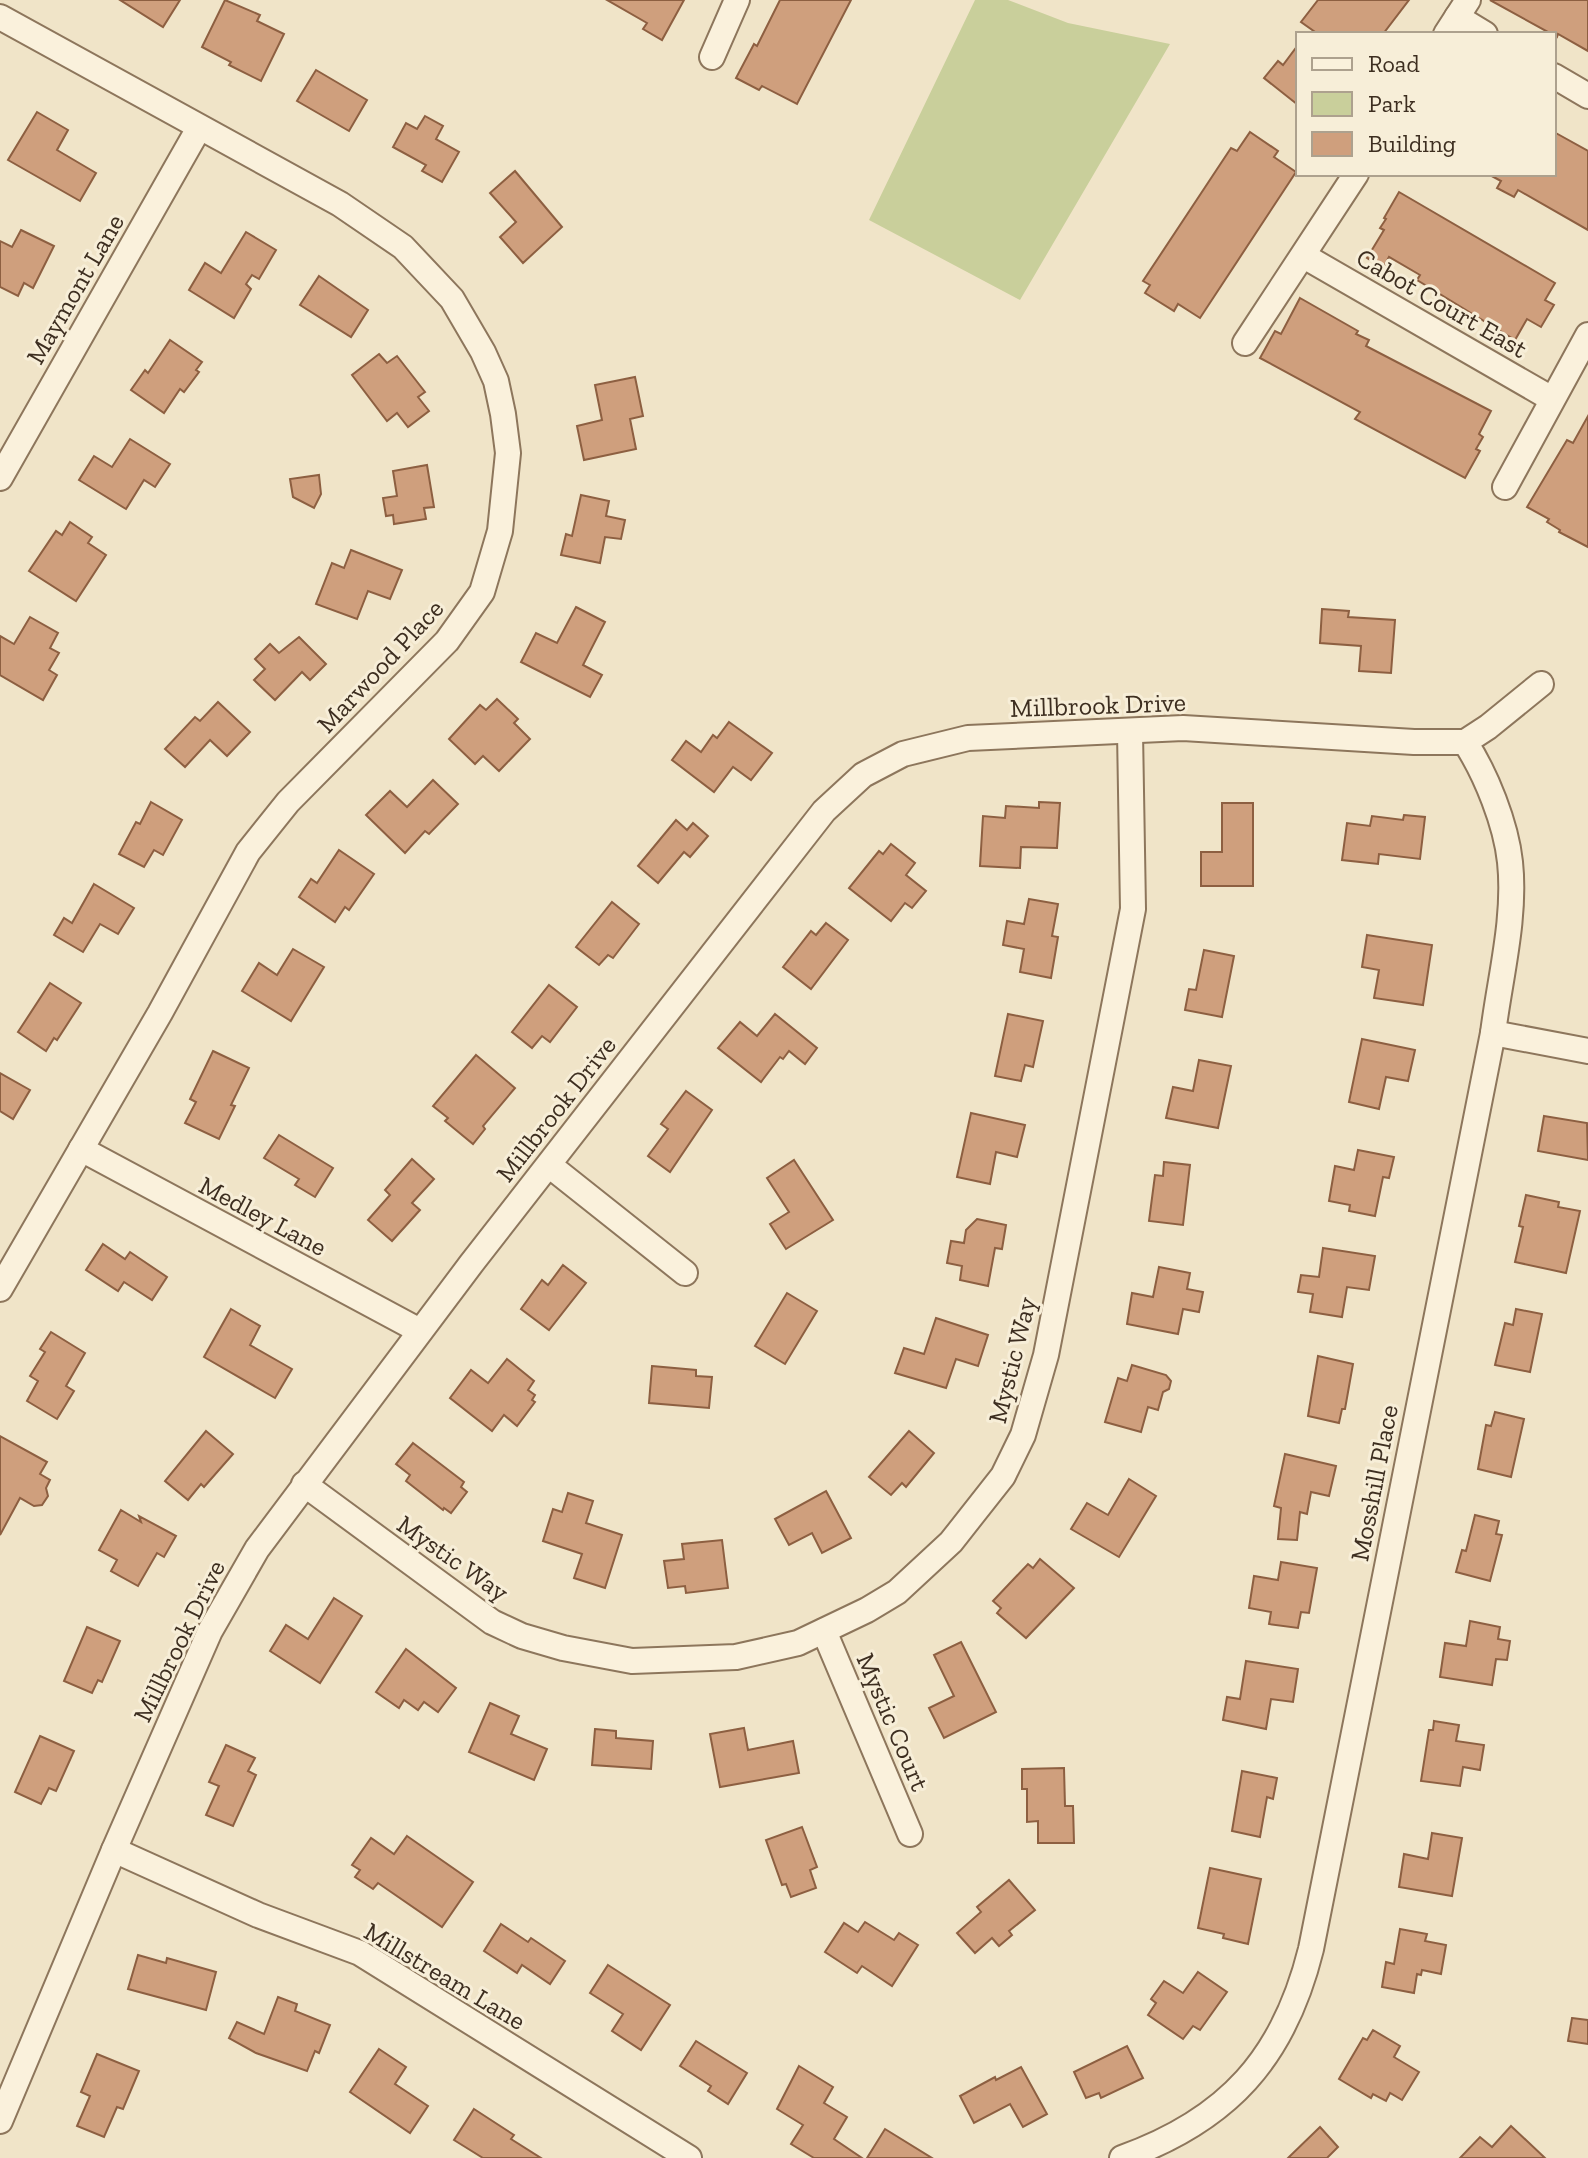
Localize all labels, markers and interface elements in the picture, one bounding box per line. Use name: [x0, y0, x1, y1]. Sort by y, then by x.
legend: [1296, 32, 1556, 176]
text: Road: [1368, 49, 1420, 78]
text: Park: [1368, 89, 1416, 118]
text: Building: [1368, 129, 1456, 158]
street label: Maymont Lane: [19, 208, 131, 370]
street label: Cabot Court East: [1351, 241, 1534, 365]
street label: Marwood Place: [310, 592, 450, 740]
street label: Millbrook Drive: [1009, 686, 1187, 724]
street label: Millbrook Drive: [489, 1030, 623, 1188]
street label: Medley Lane: [194, 1169, 332, 1263]
street label: Mystic Way: [981, 1293, 1043, 1426]
street label: Mosshill Place: [1343, 1402, 1405, 1564]
street label: Mystic Way: [391, 1508, 516, 1608]
street label: Millbrook Drive: [126, 1555, 232, 1727]
street label: Mystic Court: [850, 1648, 936, 1796]
street label: Millstream Lane: [358, 1915, 532, 2037]

